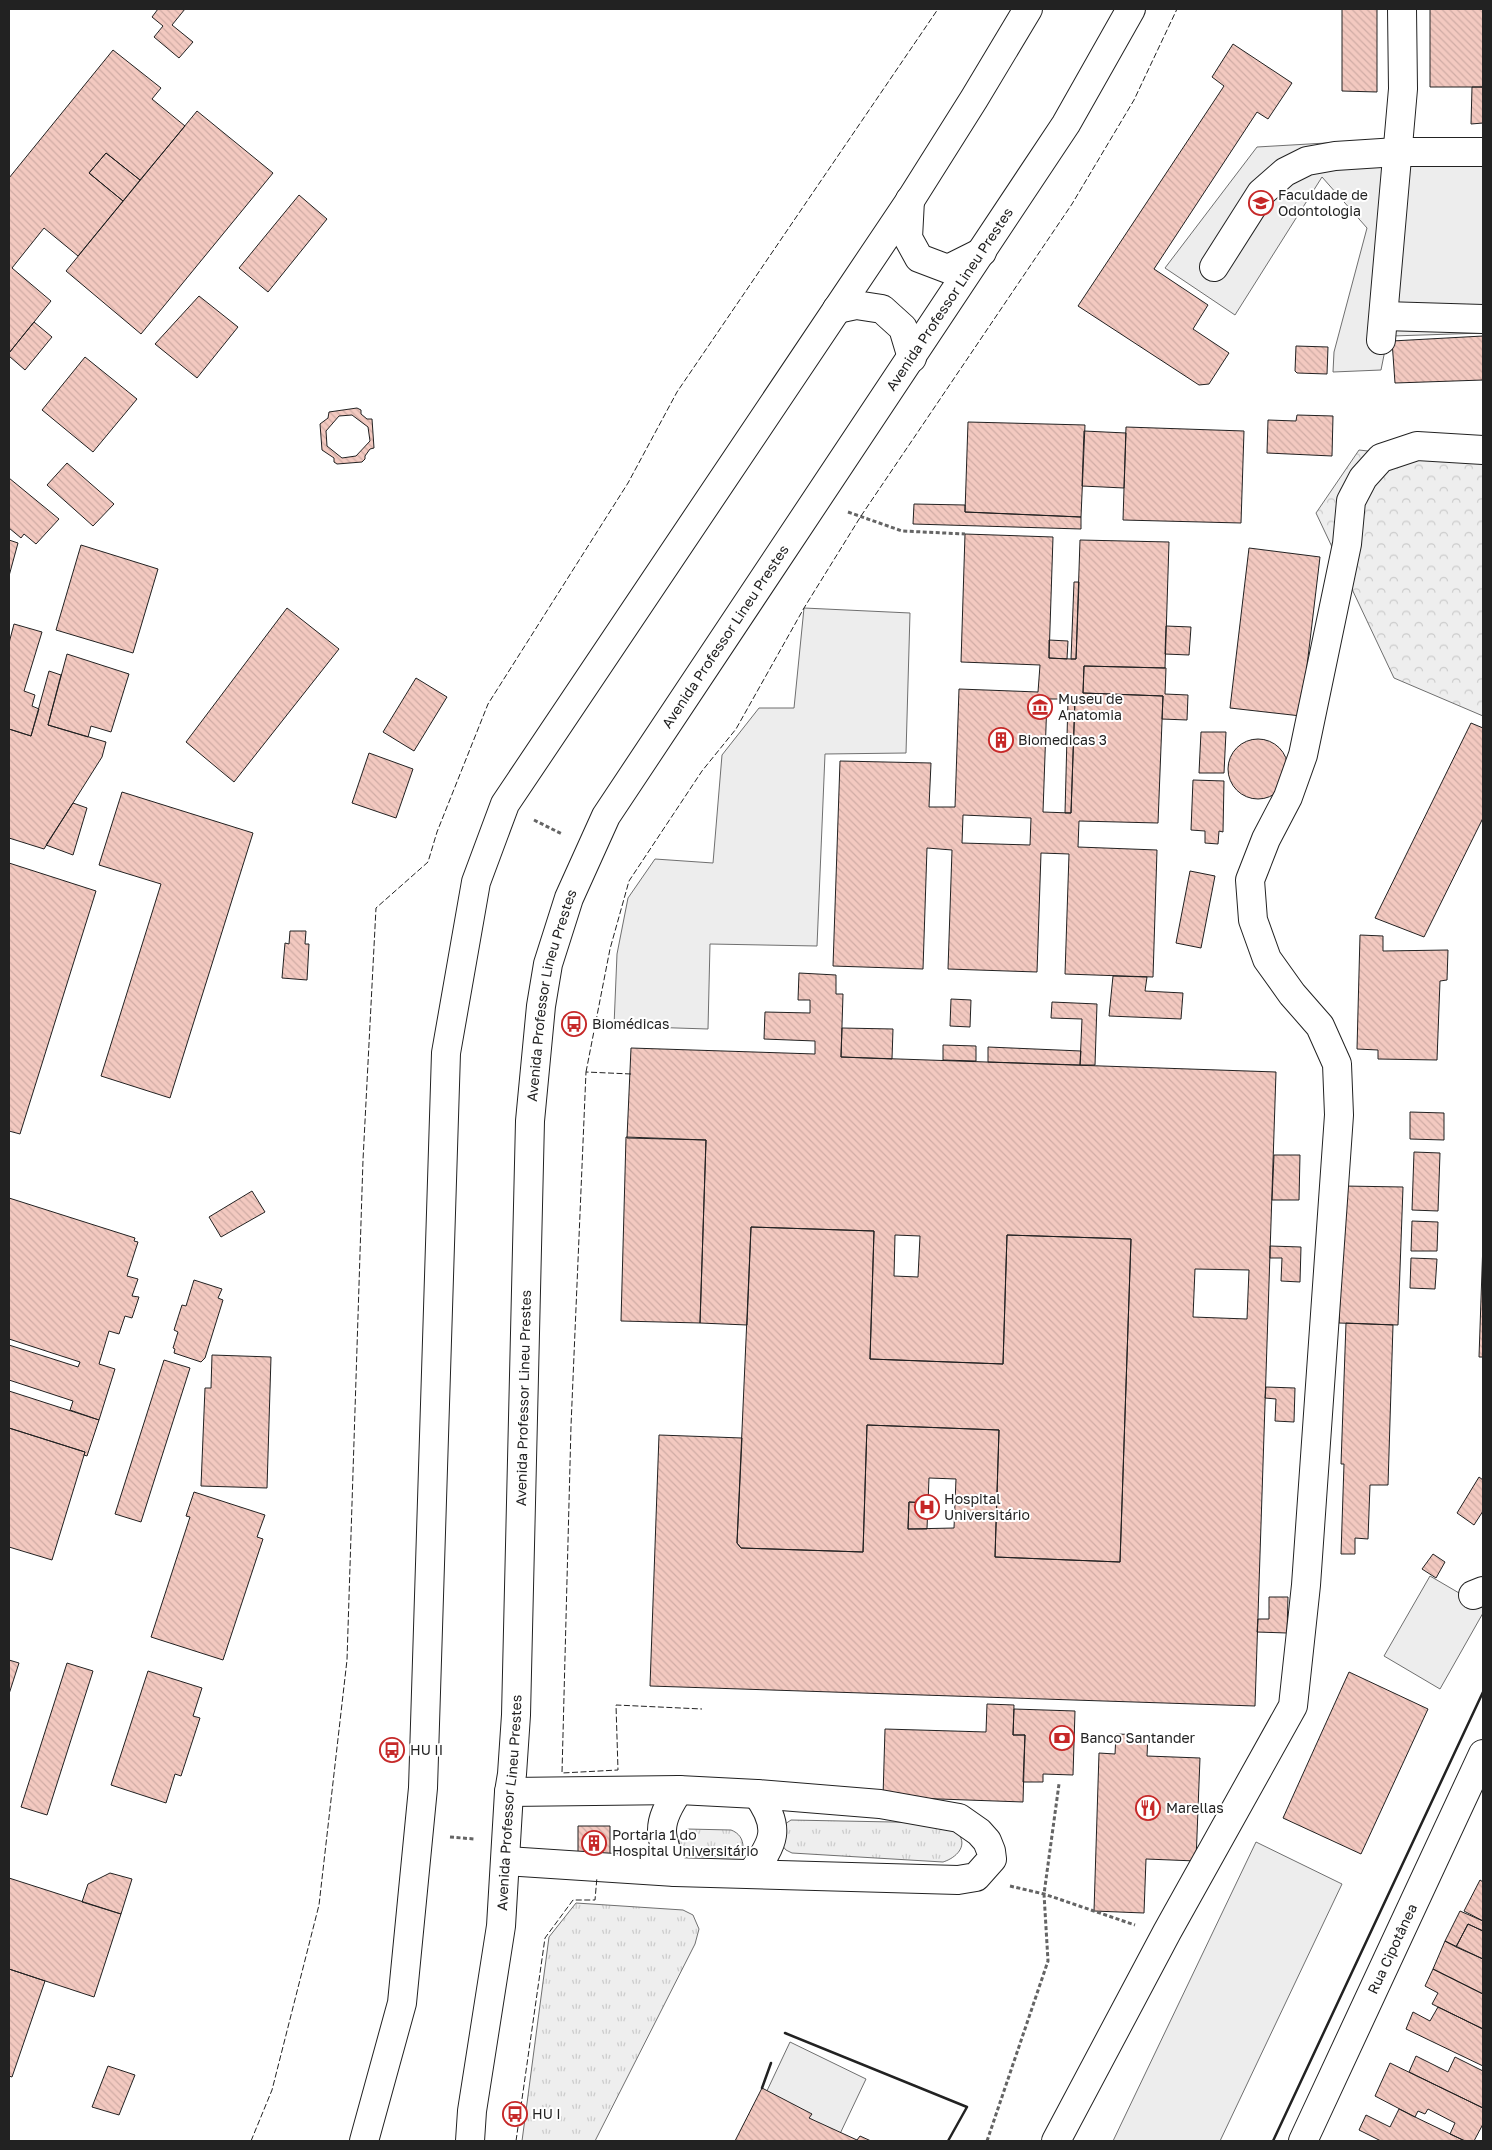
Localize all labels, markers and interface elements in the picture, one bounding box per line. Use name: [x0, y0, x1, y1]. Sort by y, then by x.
place label: Faculdade de Odontologia: [1278, 186, 1368, 219]
school or university icon: Faculdade de Odontologia: [1248, 190, 1274, 216]
street label: Avenida Professor Lineu Prestes: [882, 204, 1016, 394]
street label: Avenida Professor Lineu Prestes: [658, 541, 792, 731]
place label: Museu de Anatomia: [1058, 690, 1123, 723]
museum icon: Museu de Anatomia: [1027, 694, 1053, 720]
building icon: Biomedicas 3: [988, 727, 1014, 753]
place label: Biomedicas 3: [1018, 731, 1107, 748]
street label: Avenida Professor Lineu Prestes: [523, 886, 580, 1102]
bus stop icon: Biomédicas: [561, 1011, 587, 1037]
place label: Biomédicas: [592, 1015, 669, 1032]
street label: Avenida Professor Lineu Prestes: [512, 1290, 534, 1506]
place label: Hospital Universitário: [944, 1490, 1030, 1523]
hospital icon: Hospital Universitário: [914, 1494, 940, 1520]
street label: Avenida Professor Lineu Prestes: [493, 1695, 524, 1911]
bank icon: Banco Santander: [1049, 1725, 1075, 1751]
place label: Banco Santander: [1080, 1729, 1196, 1746]
bus stop icon: HU II: [379, 1737, 405, 1763]
place label: HU II: [410, 1741, 443, 1758]
restaurant icon: Marellas: [1135, 1795, 1161, 1821]
place label: Marellas: [1166, 1799, 1224, 1816]
place label: Portaria 1 do Hospital Universitário: [612, 1826, 758, 1859]
building icon: Portaria 1 do Hospital Universitário: [581, 1830, 607, 1856]
street label: Rua Cipotânea: [1364, 1901, 1420, 1996]
bus stop icon: HU I: [502, 2101, 528, 2127]
place label: HU I: [532, 2105, 561, 2122]

